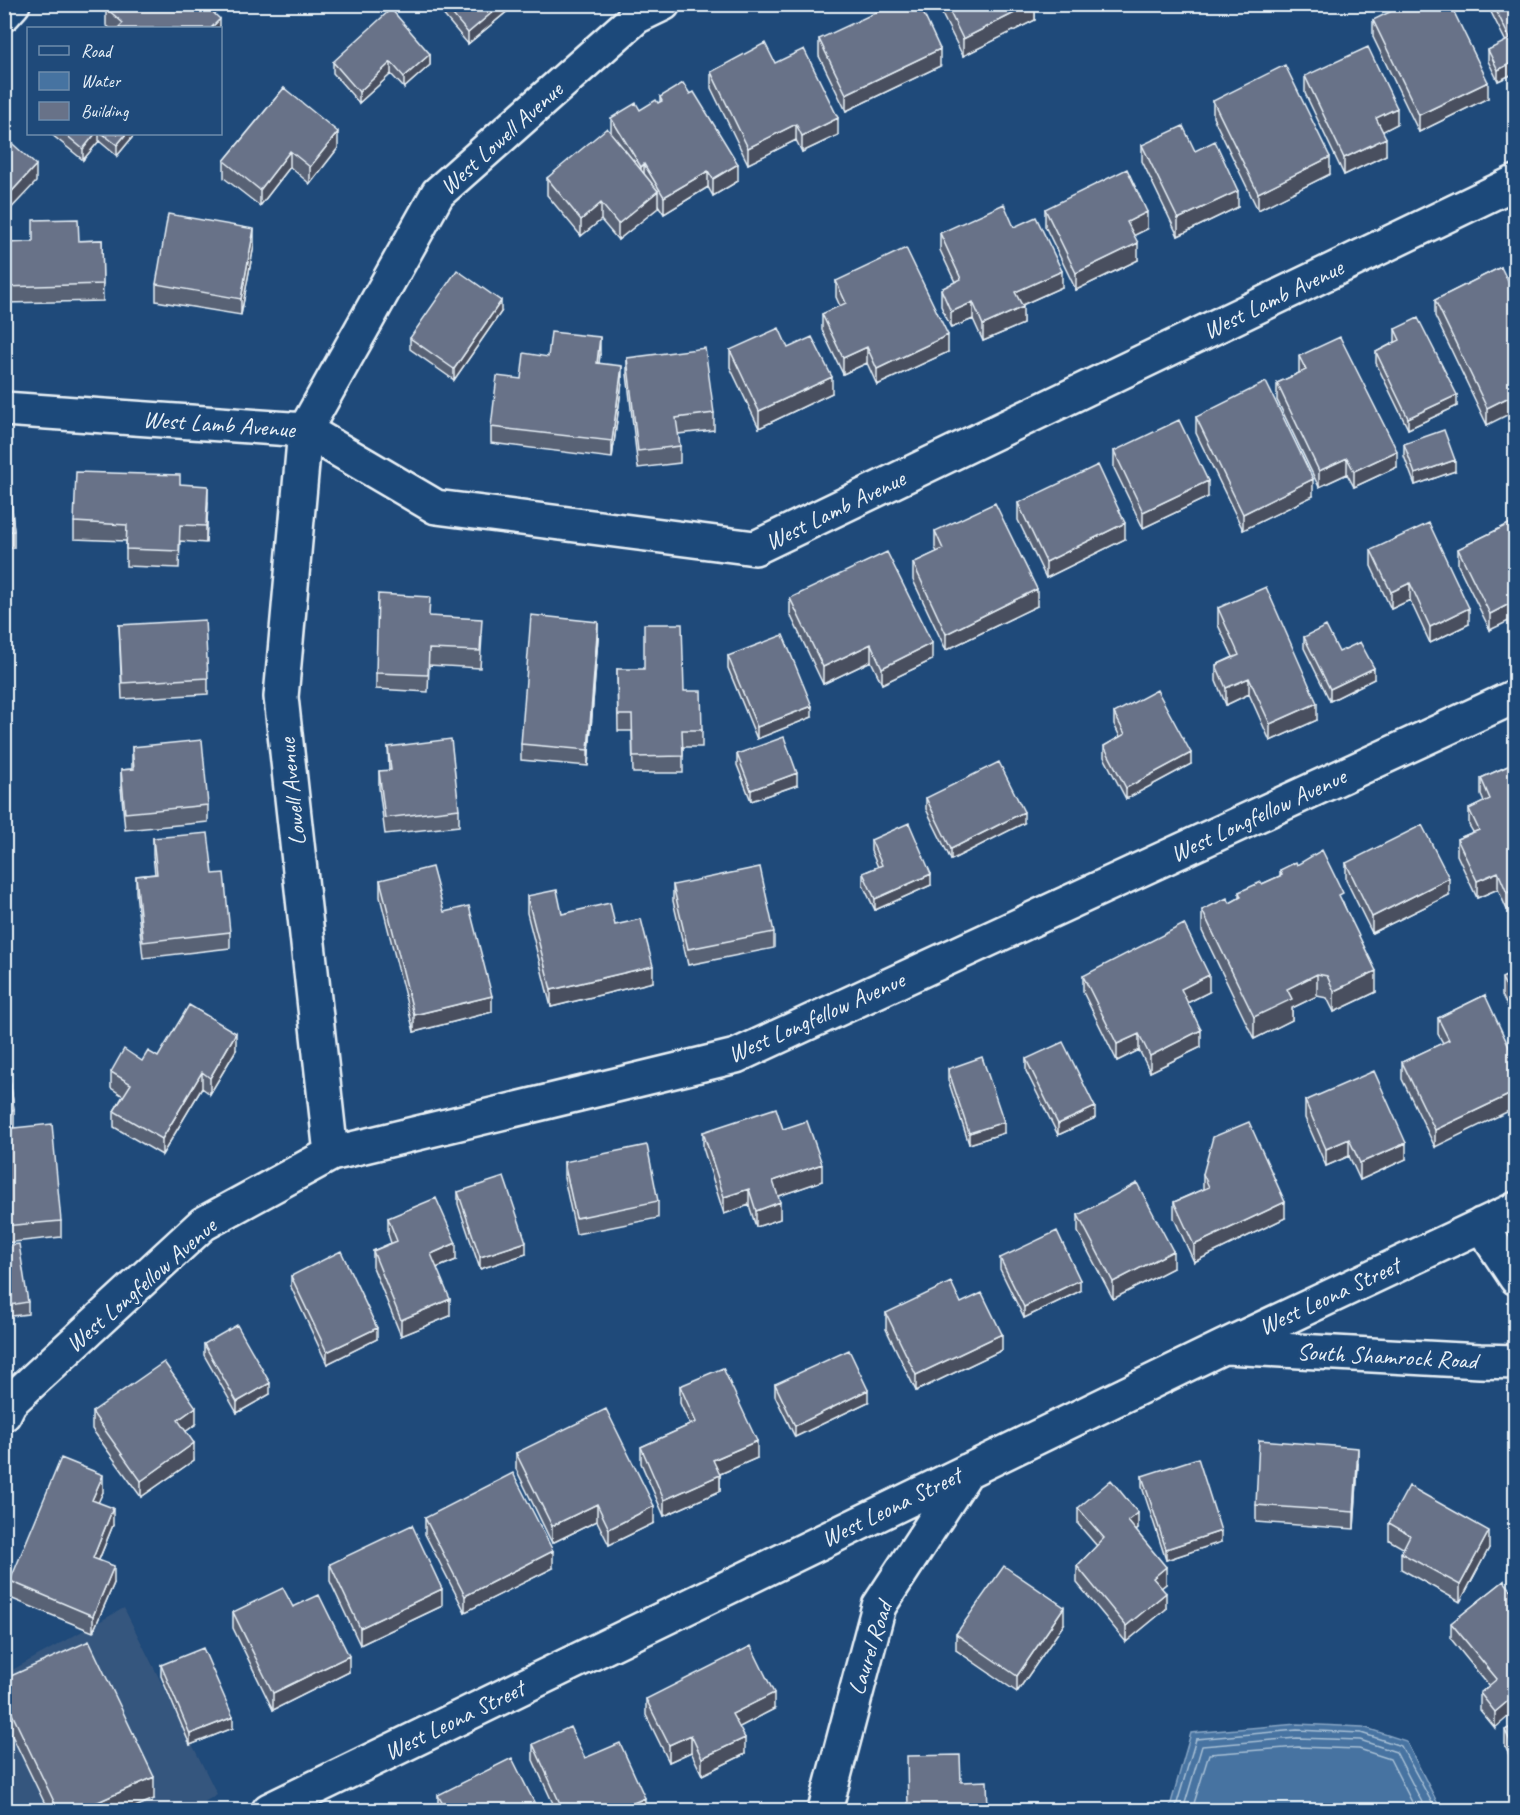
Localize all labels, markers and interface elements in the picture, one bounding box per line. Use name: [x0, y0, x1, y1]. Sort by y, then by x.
legend: [27, 27, 222, 135]
text: Road: [81, 40, 114, 62]
text: Water: [81, 70, 122, 92]
street label: West Lowell Avenue: [433, 73, 570, 201]
text: Building: [81, 100, 130, 122]
street label: West Lamb Avenue: [1198, 251, 1350, 346]
street label: West Lamb Avenue: [142, 404, 298, 444]
street label: West Lamb Avenue: [760, 462, 912, 557]
street label: Lowell Avenue: [271, 735, 313, 847]
street label: West Longfellow Avenue: [1165, 760, 1352, 869]
street label: West Longfellow Avenue: [723, 964, 911, 1069]
street label: West Longfellow Avenue: [59, 1210, 224, 1359]
street label: West Leona Street: [1254, 1249, 1407, 1342]
street label: South Shamrock Road: [1296, 1336, 1481, 1376]
street label: West Leona Street: [816, 1459, 969, 1554]
street label: Laurel Road: [841, 1594, 900, 1698]
street label: West Leona Street: [379, 1672, 532, 1767]

